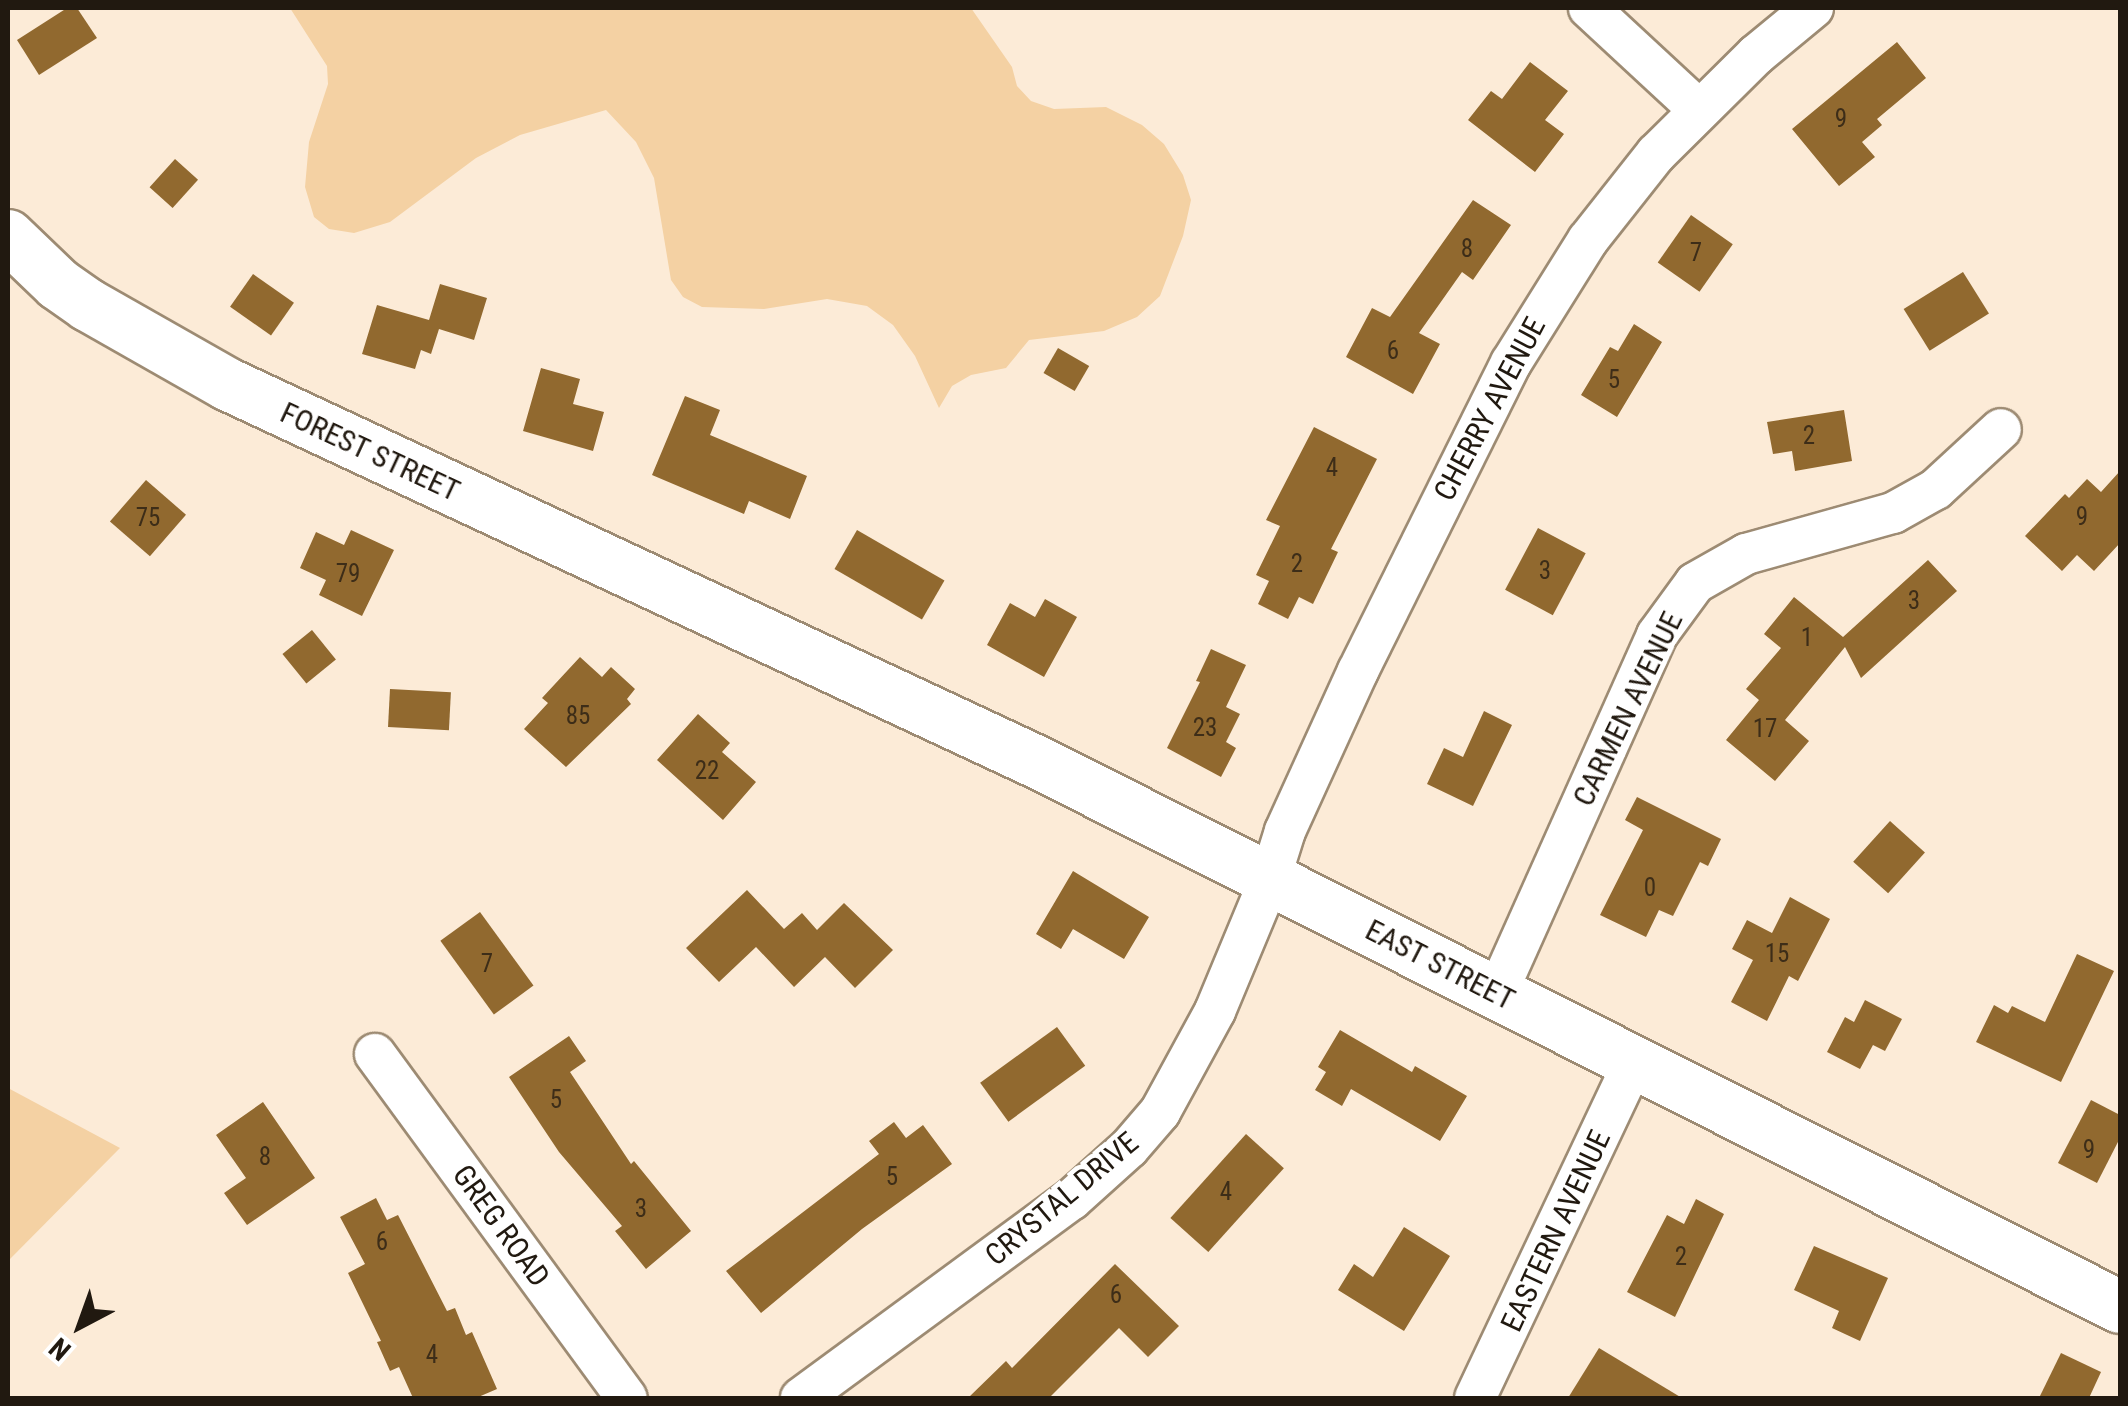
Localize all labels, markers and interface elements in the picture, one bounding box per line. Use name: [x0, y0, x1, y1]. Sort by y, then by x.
house number: 9: [1835, 104, 1847, 134]
house number: 8: [1461, 234, 1473, 264]
house number: 7: [1690, 238, 1702, 268]
street label: CHERRY AVENUE: [1427, 311, 1553, 507]
house number: 6: [1387, 336, 1399, 366]
house number: 5: [1608, 365, 1620, 395]
street label: FOREST STREET: [274, 395, 466, 509]
house number: 2: [1803, 421, 1815, 451]
house number: 4: [1326, 453, 1338, 483]
house number: 9: [2076, 502, 2088, 532]
house number: 75: [136, 503, 160, 533]
house number: 2: [1291, 549, 1303, 579]
house number: 3: [1539, 556, 1551, 586]
house number: 79: [336, 559, 360, 589]
house number: 3: [1908, 586, 1920, 616]
street label: CARMEN AVENUE: [1565, 606, 1691, 812]
house number: 1: [1801, 623, 1813, 653]
house number: 85: [566, 701, 590, 731]
house number: 23: [1193, 713, 1217, 743]
house number: 17: [1753, 714, 1777, 744]
house number: 22: [695, 756, 719, 786]
house number: 0: [1644, 873, 1656, 903]
street label: EAST STREET: [1359, 912, 1521, 1018]
house number: 15: [1765, 939, 1789, 969]
house number: 7: [481, 949, 493, 979]
house number: 5: [550, 1085, 562, 1115]
street label: CRYSTAL DRIVE: [978, 1125, 1146, 1273]
street label: EASTERN AVENUE: [1494, 1125, 1618, 1337]
house number: 9: [2083, 1135, 2095, 1165]
house number: 8: [259, 1142, 271, 1172]
street label: GREG ROAD: [445, 1158, 557, 1294]
house number: 5: [886, 1162, 898, 1192]
house number: 4: [1220, 1177, 1232, 1207]
house number: 3: [635, 1194, 647, 1224]
house number: 6: [376, 1227, 388, 1257]
house number: 2: [1675, 1242, 1687, 1272]
north arrow: [30, 1276, 130, 1376]
house number: 6: [1110, 1280, 1122, 1310]
text: N: [43, 1331, 77, 1367]
house number: 4: [426, 1340, 438, 1370]

